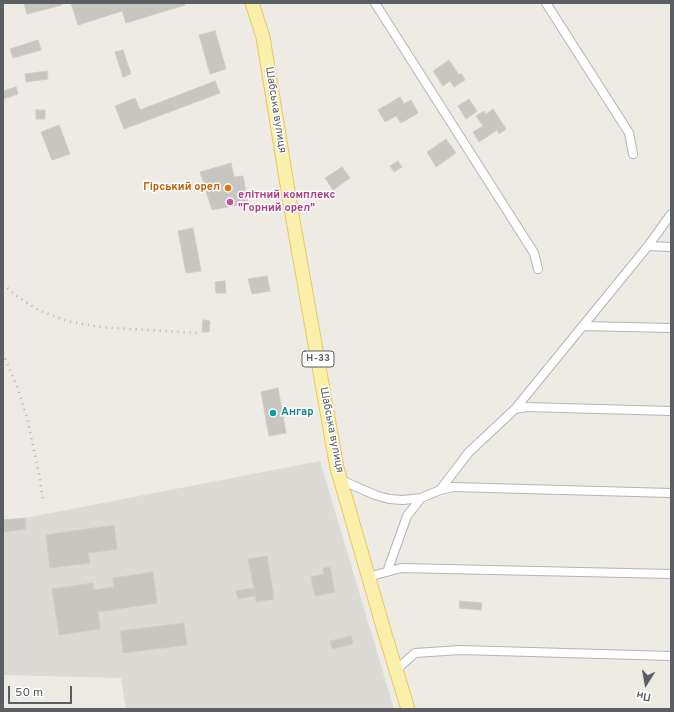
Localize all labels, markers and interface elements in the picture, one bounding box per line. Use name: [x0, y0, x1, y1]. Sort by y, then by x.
street label: Шабська вулиця: [262, 66, 288, 154]
place label: Гірський орел: [143, 181, 220, 195]
marker: Гірський орел: [223, 183, 233, 193]
place label: елітний комплекс "Горний орел": [238, 189, 335, 215]
marker: елітний комплекс "Горний орел": [225, 197, 235, 207]
road number: Н-33: [302, 351, 334, 367]
street label: Шабська вулиця: [316, 386, 346, 474]
place label: Ангар: [281, 406, 313, 420]
marker: Ангар: [268, 408, 278, 418]
north arrow: [626, 664, 666, 704]
scale bar: [10, 678, 74, 704]
text: 50 m: [15, 685, 43, 701]
text: Пн: [635, 687, 652, 704]

